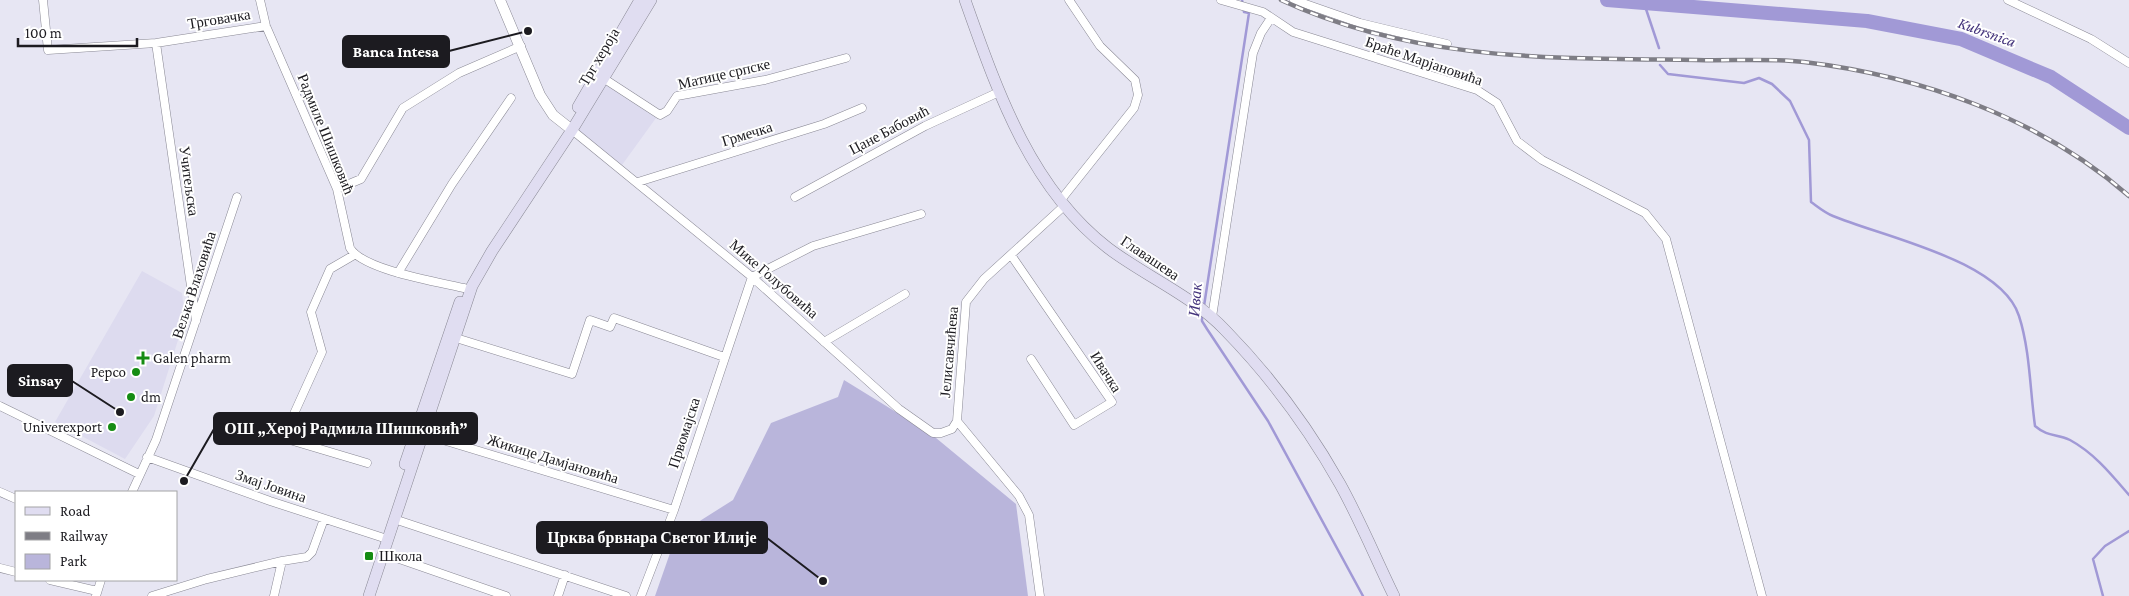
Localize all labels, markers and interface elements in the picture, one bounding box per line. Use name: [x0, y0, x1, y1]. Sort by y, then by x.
street label: Трговачка: [186, 6, 252, 32]
water label: Kubrsnica: [1956, 14, 2019, 50]
scale bar: [18, 15, 136, 47]
text: 100 m: [25, 25, 62, 41]
street label: Трг хероја: [575, 25, 623, 89]
street label: Браће Марјановића: [1363, 33, 1485, 89]
callout: Banca Intesa: [343, 36, 449, 67]
text: Banca Intesa: [353, 43, 439, 60]
street label: Матице српске: [676, 56, 772, 92]
street label: Радмиле Шишковић: [295, 71, 358, 197]
street label: Цане Бабовић: [846, 102, 932, 158]
street label: Грмечка: [720, 119, 775, 149]
street label: Учитељска: [176, 145, 202, 217]
street label: Вељка Влаховића: [169, 229, 219, 341]
street label: Главашева: [1118, 233, 1183, 284]
street label: Мике Голубовића: [727, 236, 822, 322]
water label: Ивак: [1185, 282, 1205, 319]
street label: Јелисавчићева: [937, 305, 961, 398]
street label: Ивачка: [1087, 349, 1125, 396]
place label: Galen pharm: [153, 350, 231, 367]
marker: Galen pharm: [137, 352, 149, 364]
place label: Pepco: [91, 364, 126, 381]
callout: Sinsay: [8, 365, 72, 396]
marker: Pepco: [130, 366, 142, 378]
text: Sinsay: [18, 372, 62, 389]
place label: dm: [141, 389, 161, 405]
marker: dm: [125, 391, 137, 403]
street label: Првомајска: [665, 395, 703, 470]
callout: ОШ „Херој Радмила Шишковић”: [214, 413, 477, 444]
place label: Univerexport: [23, 419, 103, 436]
text: ОШ „Херој Радмила Шишковић”: [224, 420, 468, 438]
marker: Univerexport: [106, 421, 118, 433]
street label: Жикице Дамјановића: [485, 431, 621, 487]
street label: Змај Јовина: [234, 466, 309, 506]
legend: [15, 491, 178, 581]
text: Road: [60, 503, 91, 519]
callout: Црква брвнара Светог Илије: [537, 522, 767, 553]
text: Railway: [60, 528, 108, 545]
text: Црква брвнара Светог Илије: [547, 529, 757, 547]
place label: Школа: [379, 548, 422, 564]
marker: Школа: [363, 550, 375, 562]
text: Park: [60, 553, 87, 569]

